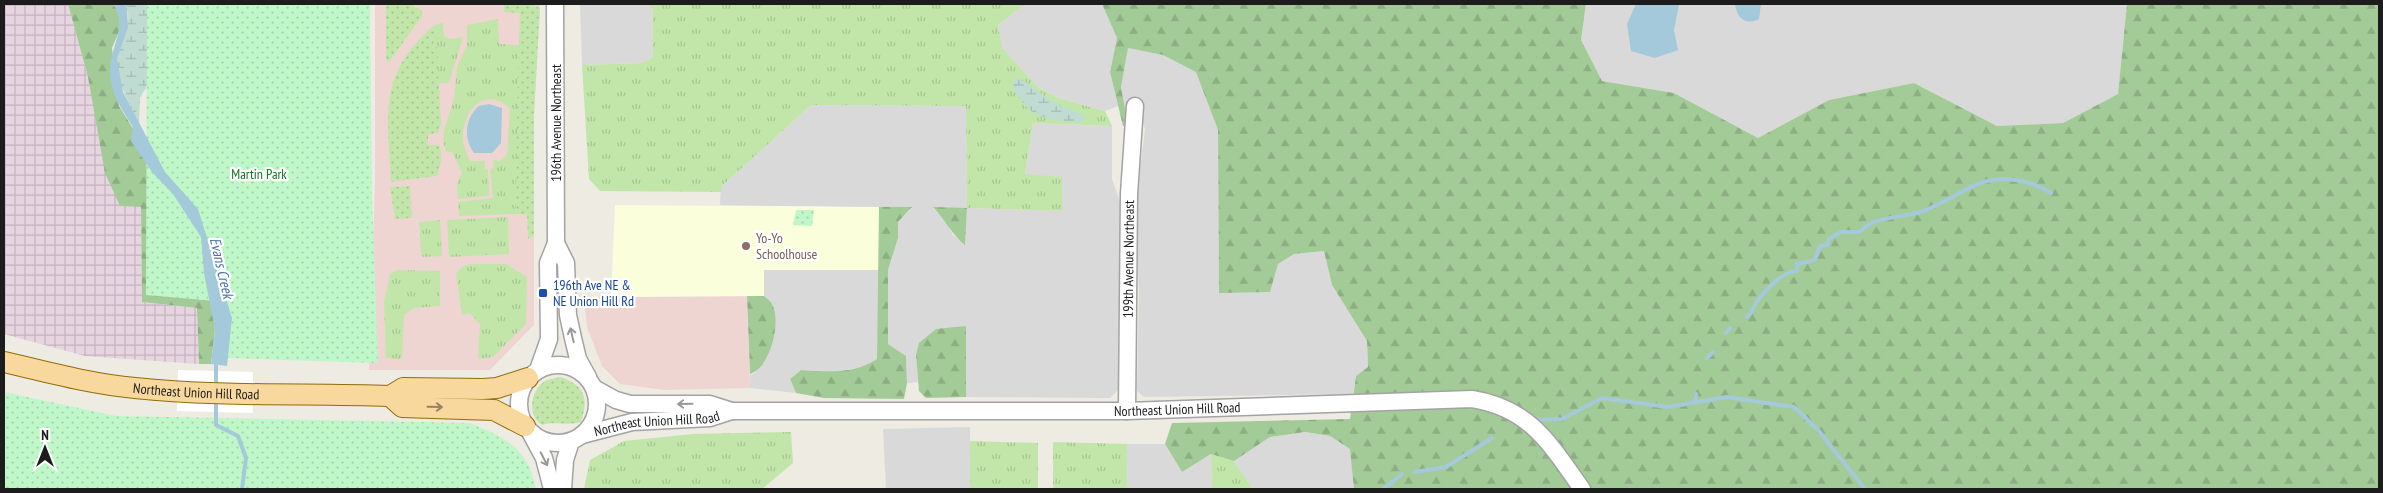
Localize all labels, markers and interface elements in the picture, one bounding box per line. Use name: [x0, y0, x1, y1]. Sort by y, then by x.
street label: 196th Avenue Northeast: [547, 64, 565, 182]
park label: Martin Park: [231, 165, 287, 183]
street label: 199th Avenue Northeast: [1119, 200, 1138, 318]
place label: Yo-Yo Schoolhouse: [756, 229, 818, 263]
water label: Evans Creek: [206, 236, 239, 302]
marker: Yo-Yo Schoolhouse: [740, 240, 752, 252]
place label: 196th Ave NE & NE Union Hill Rd: [553, 276, 634, 310]
marker: 196th Ave NE & NE Union Hill Rd: [537, 287, 549, 299]
one-way arrow: [567, 328, 576, 344]
street label: Northeast Union Hill Road: [132, 379, 259, 403]
street label: Northeast Union Hill Road: [1114, 398, 1241, 420]
one-way arrow: [677, 399, 693, 409]
one-way arrow: [426, 402, 443, 412]
street label: Northeast Union Hill Road: [592, 407, 722, 440]
north arrow: [20, 423, 70, 473]
text: N: [41, 426, 49, 444]
one-way arrow: [539, 452, 549, 467]

